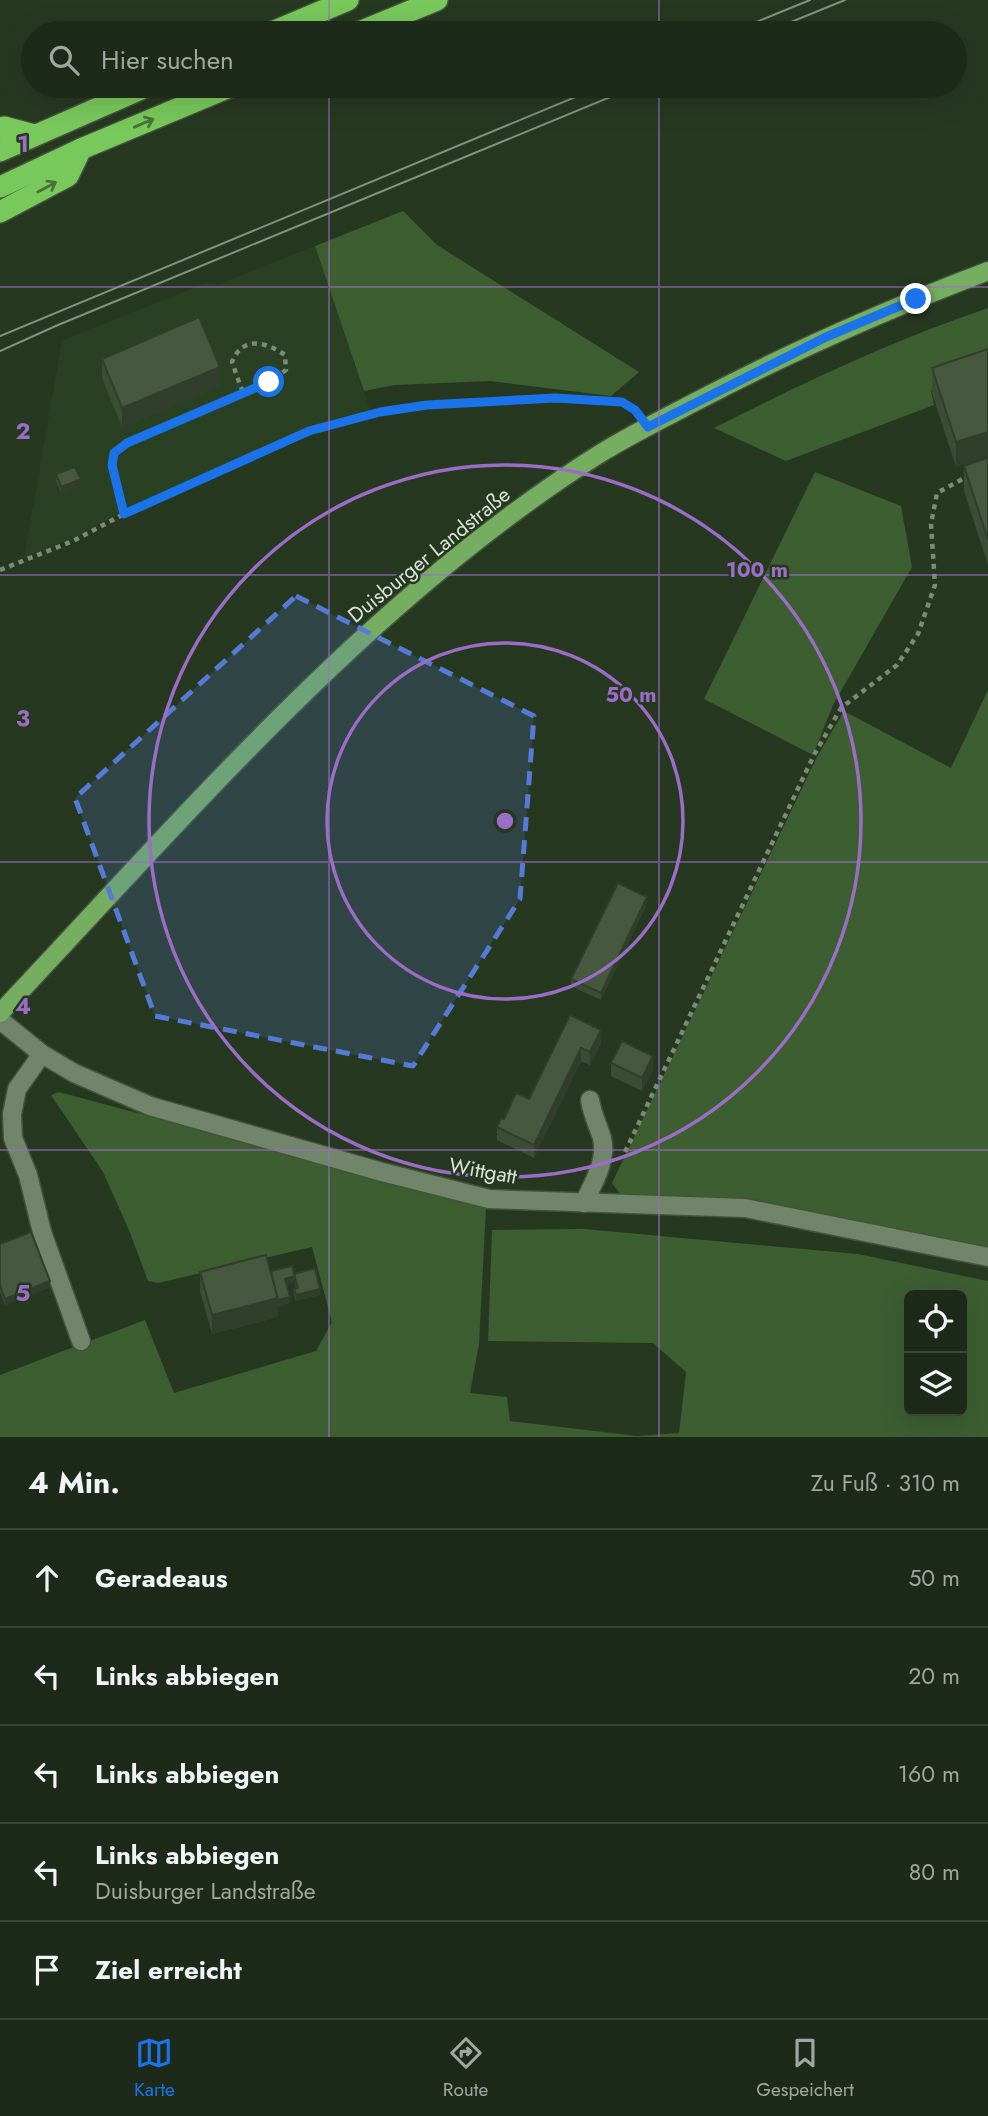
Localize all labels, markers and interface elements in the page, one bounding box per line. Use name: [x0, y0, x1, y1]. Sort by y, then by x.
search box: [21, 21, 967, 98]
icon: search: [45, 41, 83, 79]
text: Hier suchen: [101, 41, 234, 79]
one-way arrow: [133, 116, 155, 129]
text: 1: [17, 127, 29, 161]
one-way arrow: [37, 180, 57, 194]
route end: [900, 283, 931, 314]
route start: [253, 366, 284, 397]
text: 2: [15, 414, 31, 448]
street label: Duisburger Landstraße: [341, 480, 517, 630]
text: 100 m: [726, 555, 788, 585]
text: 50 m: [606, 680, 656, 710]
text: 3: [16, 701, 30, 735]
centre of rings: [493, 809, 517, 833]
text: 4: [15, 989, 31, 1023]
street label: Wittgatt: [447, 1150, 519, 1192]
text: 5: [16, 1276, 30, 1310]
map controls: [904, 1290, 967, 1416]
button: locate: [904, 1290, 967, 1353]
button: layers: [904, 1353, 967, 1416]
text: 4 Min.: [28, 1461, 120, 1504]
text: Zu Fuß · 310 m: [811, 1466, 960, 1500]
icon: ahead: [28, 1559, 66, 1597]
text: Geradeaus: [95, 1559, 228, 1597]
text: 50 m: [908, 1561, 960, 1595]
icon: left: [28, 1657, 66, 1695]
text: Links abbiegen: [95, 1657, 279, 1695]
text: 20 m: [908, 1659, 960, 1693]
icon: left: [28, 1755, 66, 1793]
text: Links abbiegen: [95, 1755, 279, 1793]
text: 160 m: [898, 1757, 960, 1791]
text: Links abbiegen: [95, 1836, 279, 1874]
icon: left: [28, 1853, 66, 1891]
text: 80 m: [909, 1855, 960, 1889]
text: Duisburger Landstraße: [95, 1874, 316, 1908]
icon: arrive: [28, 1951, 66, 1989]
text: Ziel erreicht: [95, 1951, 242, 1989]
tab: Karte: [134, 2034, 175, 2103]
tab: Route: [443, 2034, 488, 2103]
tab: Gespeichert: [756, 2034, 854, 2103]

